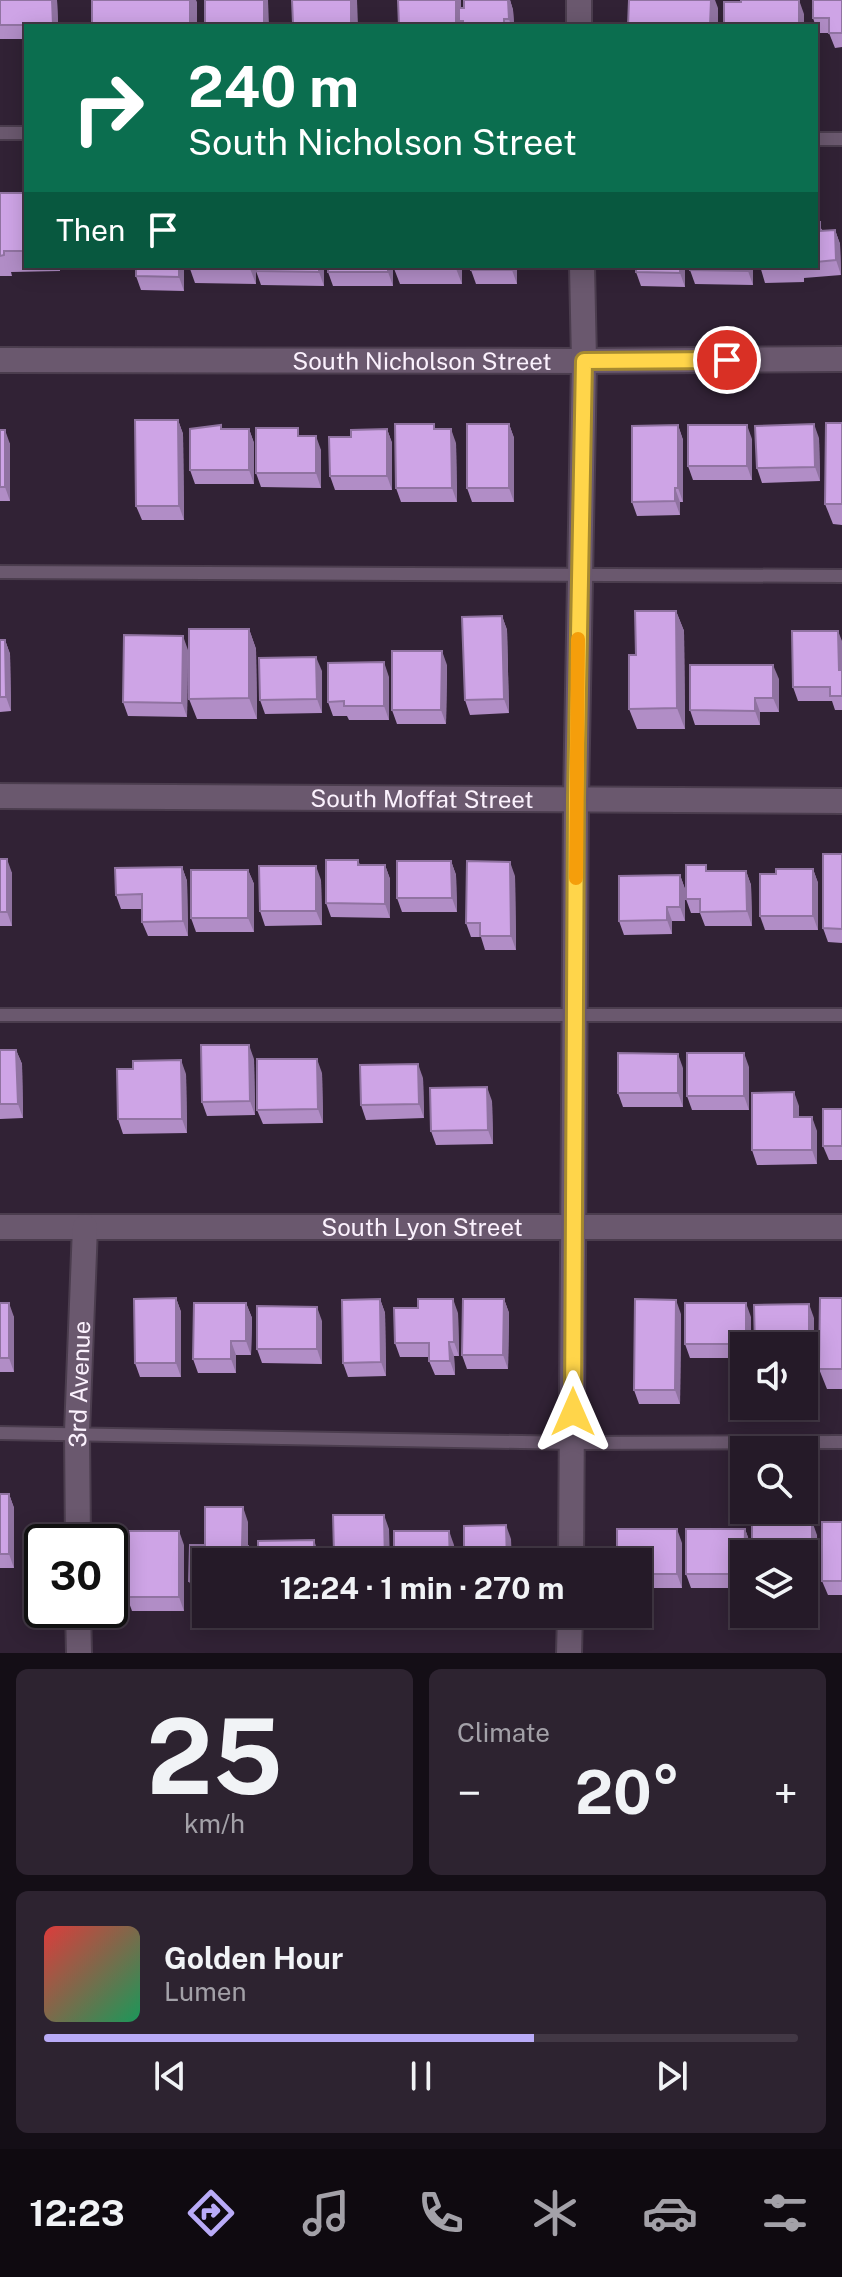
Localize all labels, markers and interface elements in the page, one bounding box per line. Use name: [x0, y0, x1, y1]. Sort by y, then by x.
text: 240 m: [188, 54, 359, 120]
icon: right: [56, 56, 160, 160]
text: South Nicholson Street: [188, 121, 577, 163]
icon: arrive: [141, 208, 185, 252]
text: Then: [56, 212, 125, 248]
pin: [693, 326, 761, 394]
icon: arrive: [705, 338, 749, 382]
street label: South Nicholson Street: [292, 347, 552, 375]
street label: South Moffat Street: [310, 784, 534, 813]
street label: South Lyon Street: [321, 1213, 523, 1241]
street label: 3rd Avenue: [63, 1320, 95, 1448]
map controls: [730, 1332, 818, 1628]
button: sound: [730, 1332, 818, 1420]
position arrow: [531, 1370, 615, 1454]
button: search: [730, 1436, 818, 1524]
speed limit sign: 30: [24, 1524, 128, 1628]
button: layers: [730, 1540, 818, 1628]
text: 12:24 · 1 min · 270 m: [280, 1570, 564, 1606]
text: 25: [146, 1695, 283, 1817]
text: Climate: [457, 1717, 550, 1748]
text: 20°: [575, 1757, 680, 1828]
text: −: [457, 1767, 481, 1819]
text: +: [774, 1767, 798, 1819]
text: km/h: [184, 1808, 245, 1839]
text: Golden Hour: [164, 1940, 343, 1976]
text: Lumen: [164, 1976, 247, 2007]
icon: previous: [148, 2054, 192, 2098]
icon: pause: [399, 2054, 443, 2098]
icon: next: [650, 2054, 694, 2098]
icon: directions: [183, 2185, 239, 2241]
icon: music: [298, 2185, 354, 2241]
icon: phone: [413, 2185, 469, 2241]
icon: climate: [527, 2185, 583, 2241]
icon: car: [642, 2185, 698, 2241]
icon: filters: [757, 2185, 813, 2241]
text: 12:23: [29, 2192, 125, 2234]

